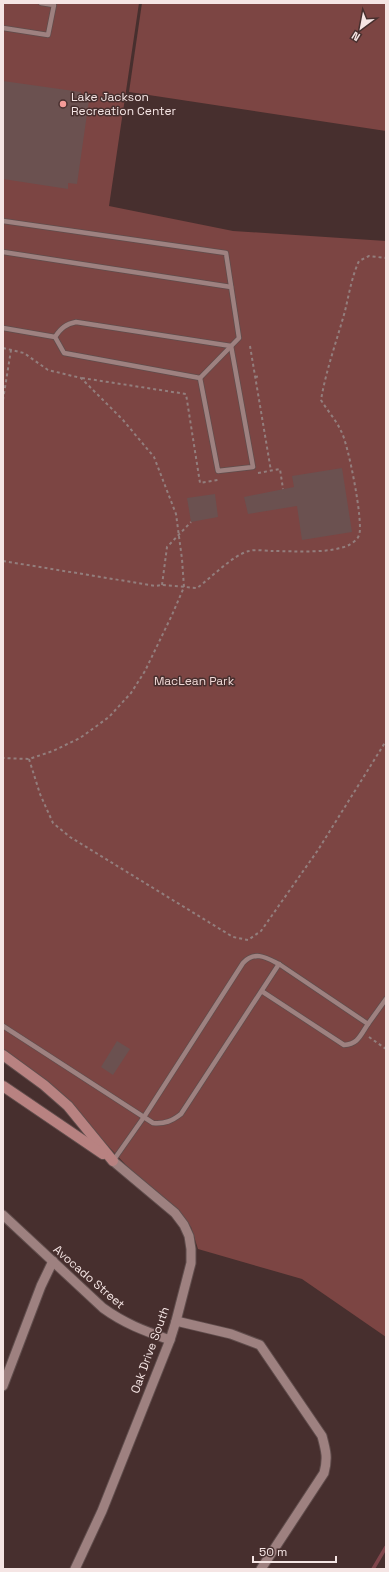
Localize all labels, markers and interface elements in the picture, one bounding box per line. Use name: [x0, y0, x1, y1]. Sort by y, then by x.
north arrow: [341, 8, 381, 48]
text: N: [349, 29, 363, 44]
place label: Lake Jackson Recreation Center: [71, 89, 177, 119]
marker: Lake Jackson Recreation Center: [58, 99, 68, 109]
park label: MacLean Park: [154, 673, 235, 689]
street label: Avocado Street: [50, 1242, 128, 1312]
street label: Oak Drive South: [127, 1304, 173, 1396]
scale bar: [253, 1538, 336, 1564]
text: 50 m: [259, 1544, 287, 1560]

